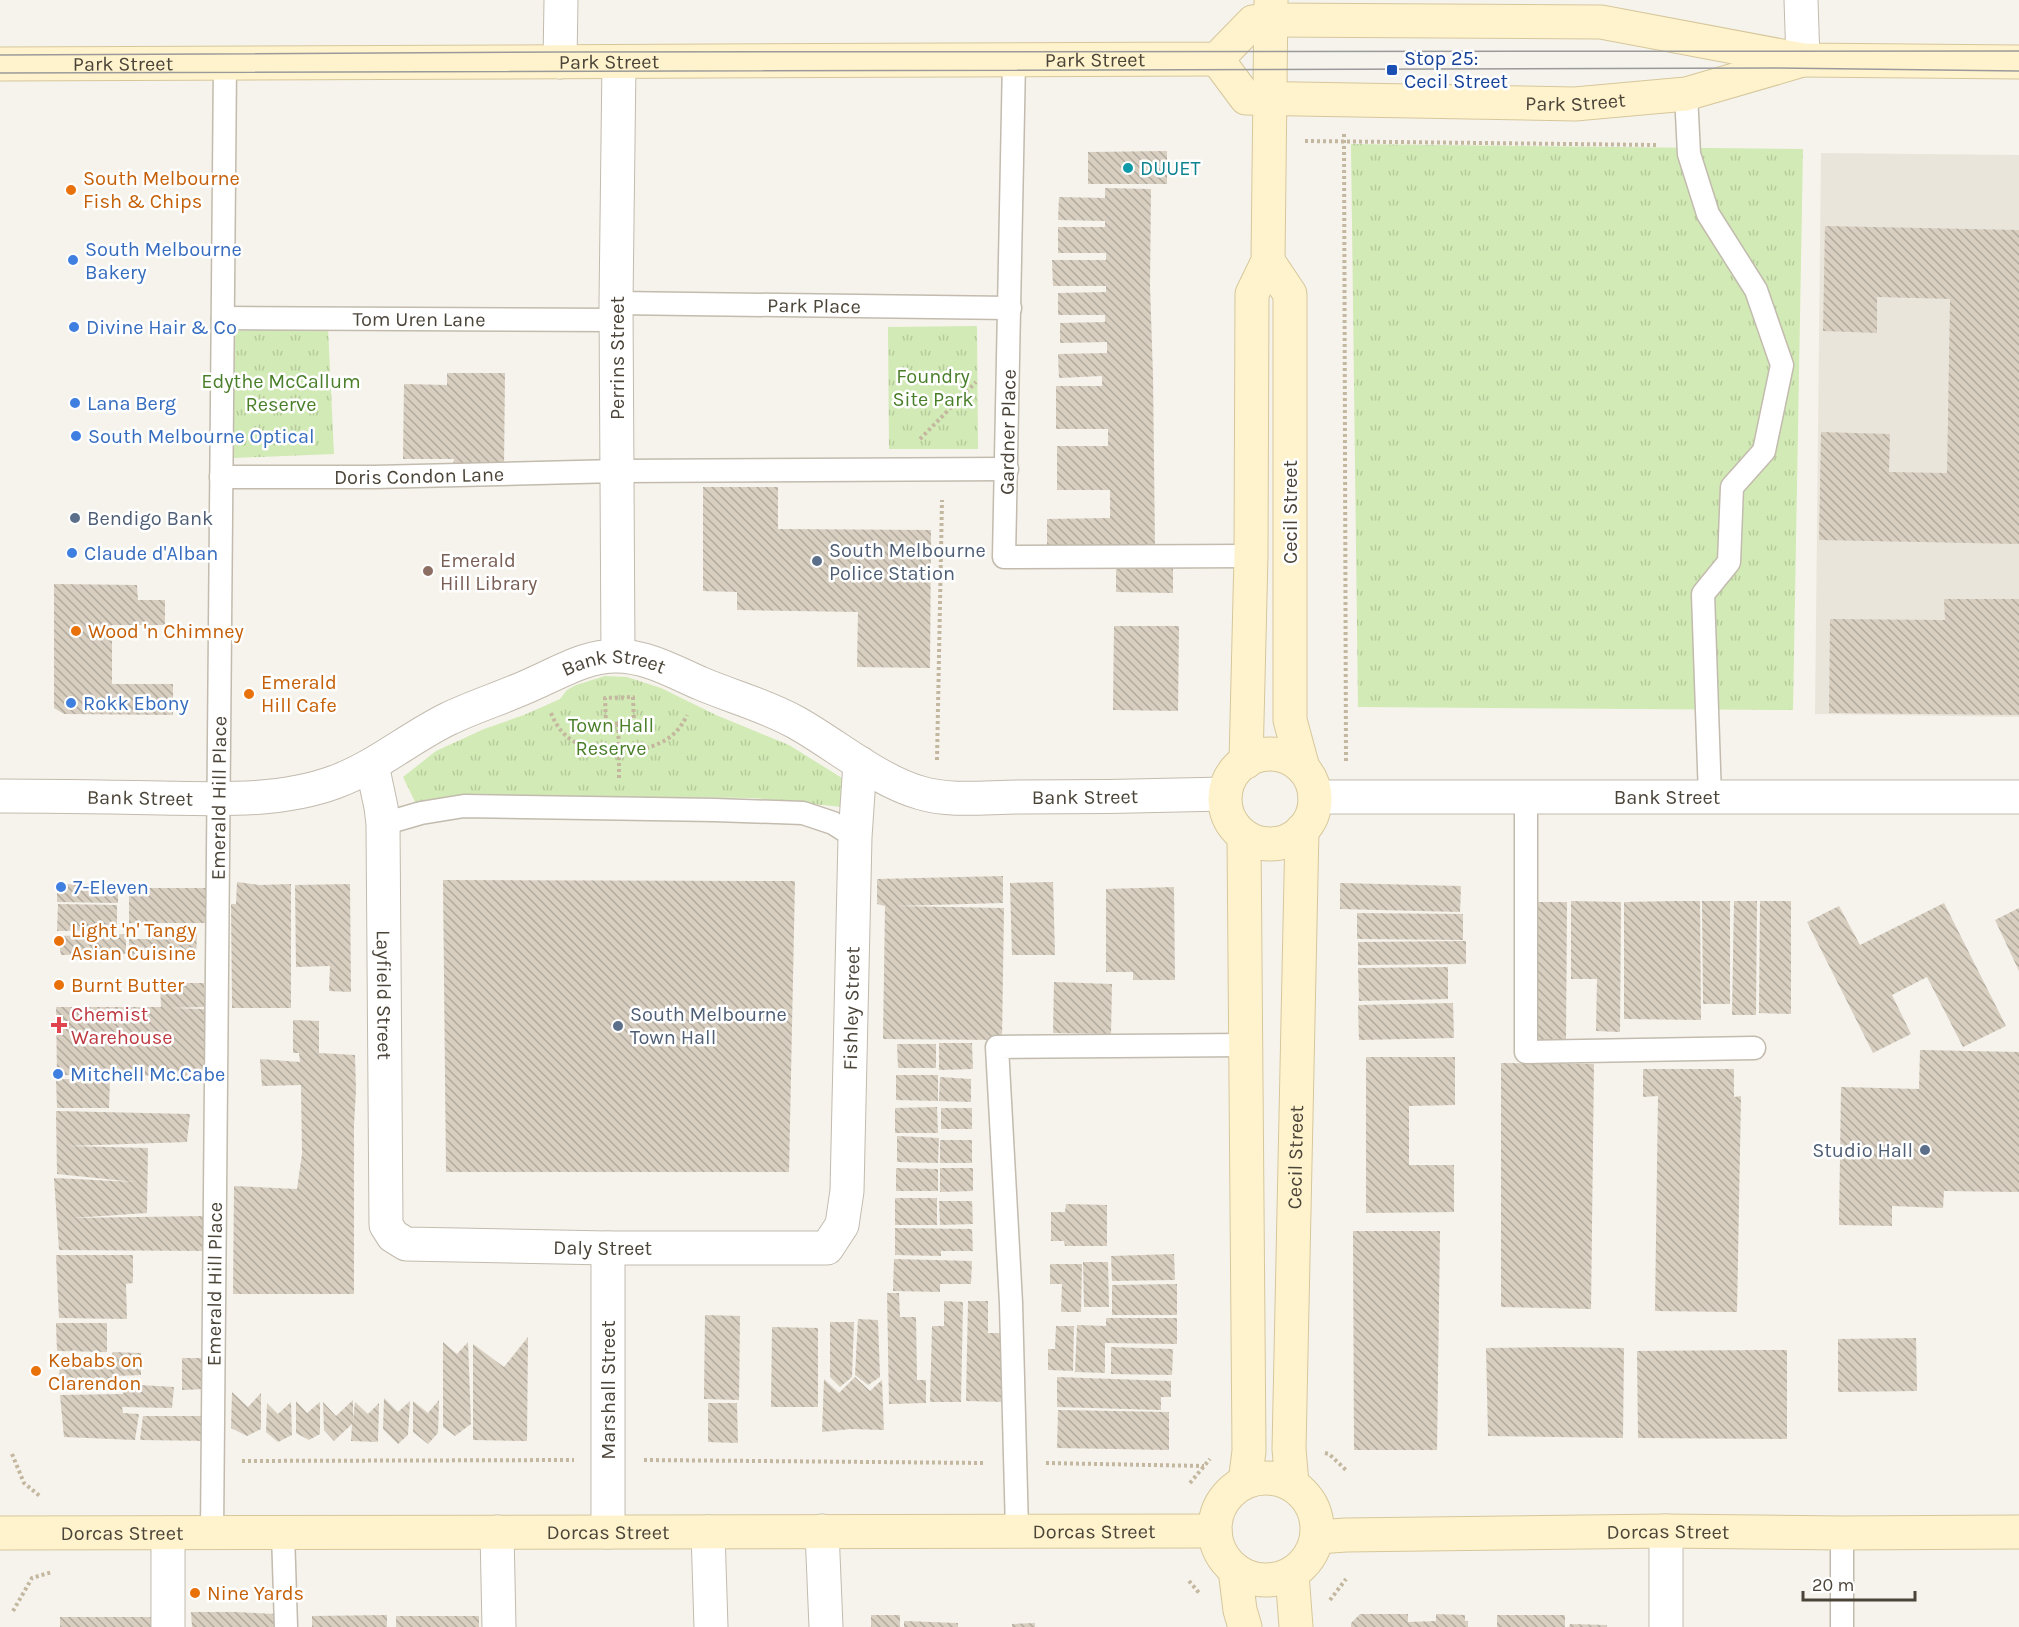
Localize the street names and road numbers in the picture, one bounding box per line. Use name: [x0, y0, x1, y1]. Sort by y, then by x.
street label: Park Street: [1045, 48, 1146, 71]
street label: Park Street: [559, 50, 660, 73]
street label: Park Street: [73, 52, 174, 75]
street label: Park Street: [1525, 88, 1627, 116]
street label: Park Place: [767, 293, 861, 318]
street label: Perrins Street: [606, 296, 629, 420]
street label: Tom Uren Lane: [352, 307, 486, 331]
street label: Gardner Place: [995, 369, 1021, 495]
street label: Cecil Street: [1279, 459, 1302, 564]
street label: Doris Condon Lane: [334, 462, 504, 489]
street label: Bank Street: [558, 644, 670, 681]
street label: Emerald Hill Place: [206, 716, 231, 880]
street label: Bank Street: [1032, 784, 1139, 808]
street label: Bank Street: [87, 785, 194, 810]
street label: Bank Street: [1614, 786, 1721, 809]
street label: Layfield Street: [372, 930, 396, 1060]
street label: Fishley Street: [838, 946, 864, 1071]
street label: Cecil Street: [1283, 1104, 1308, 1210]
street label: Emerald Hill Place: [202, 1202, 226, 1366]
street label: Daly Street: [553, 1235, 652, 1260]
street label: Marshall Street: [597, 1320, 620, 1460]
street label: Dorcas Street: [1606, 1519, 1730, 1543]
street label: Dorcas Street: [547, 1520, 670, 1544]
street label: Dorcas Street: [1033, 1520, 1156, 1543]
street label: Dorcas Street: [61, 1521, 184, 1544]

